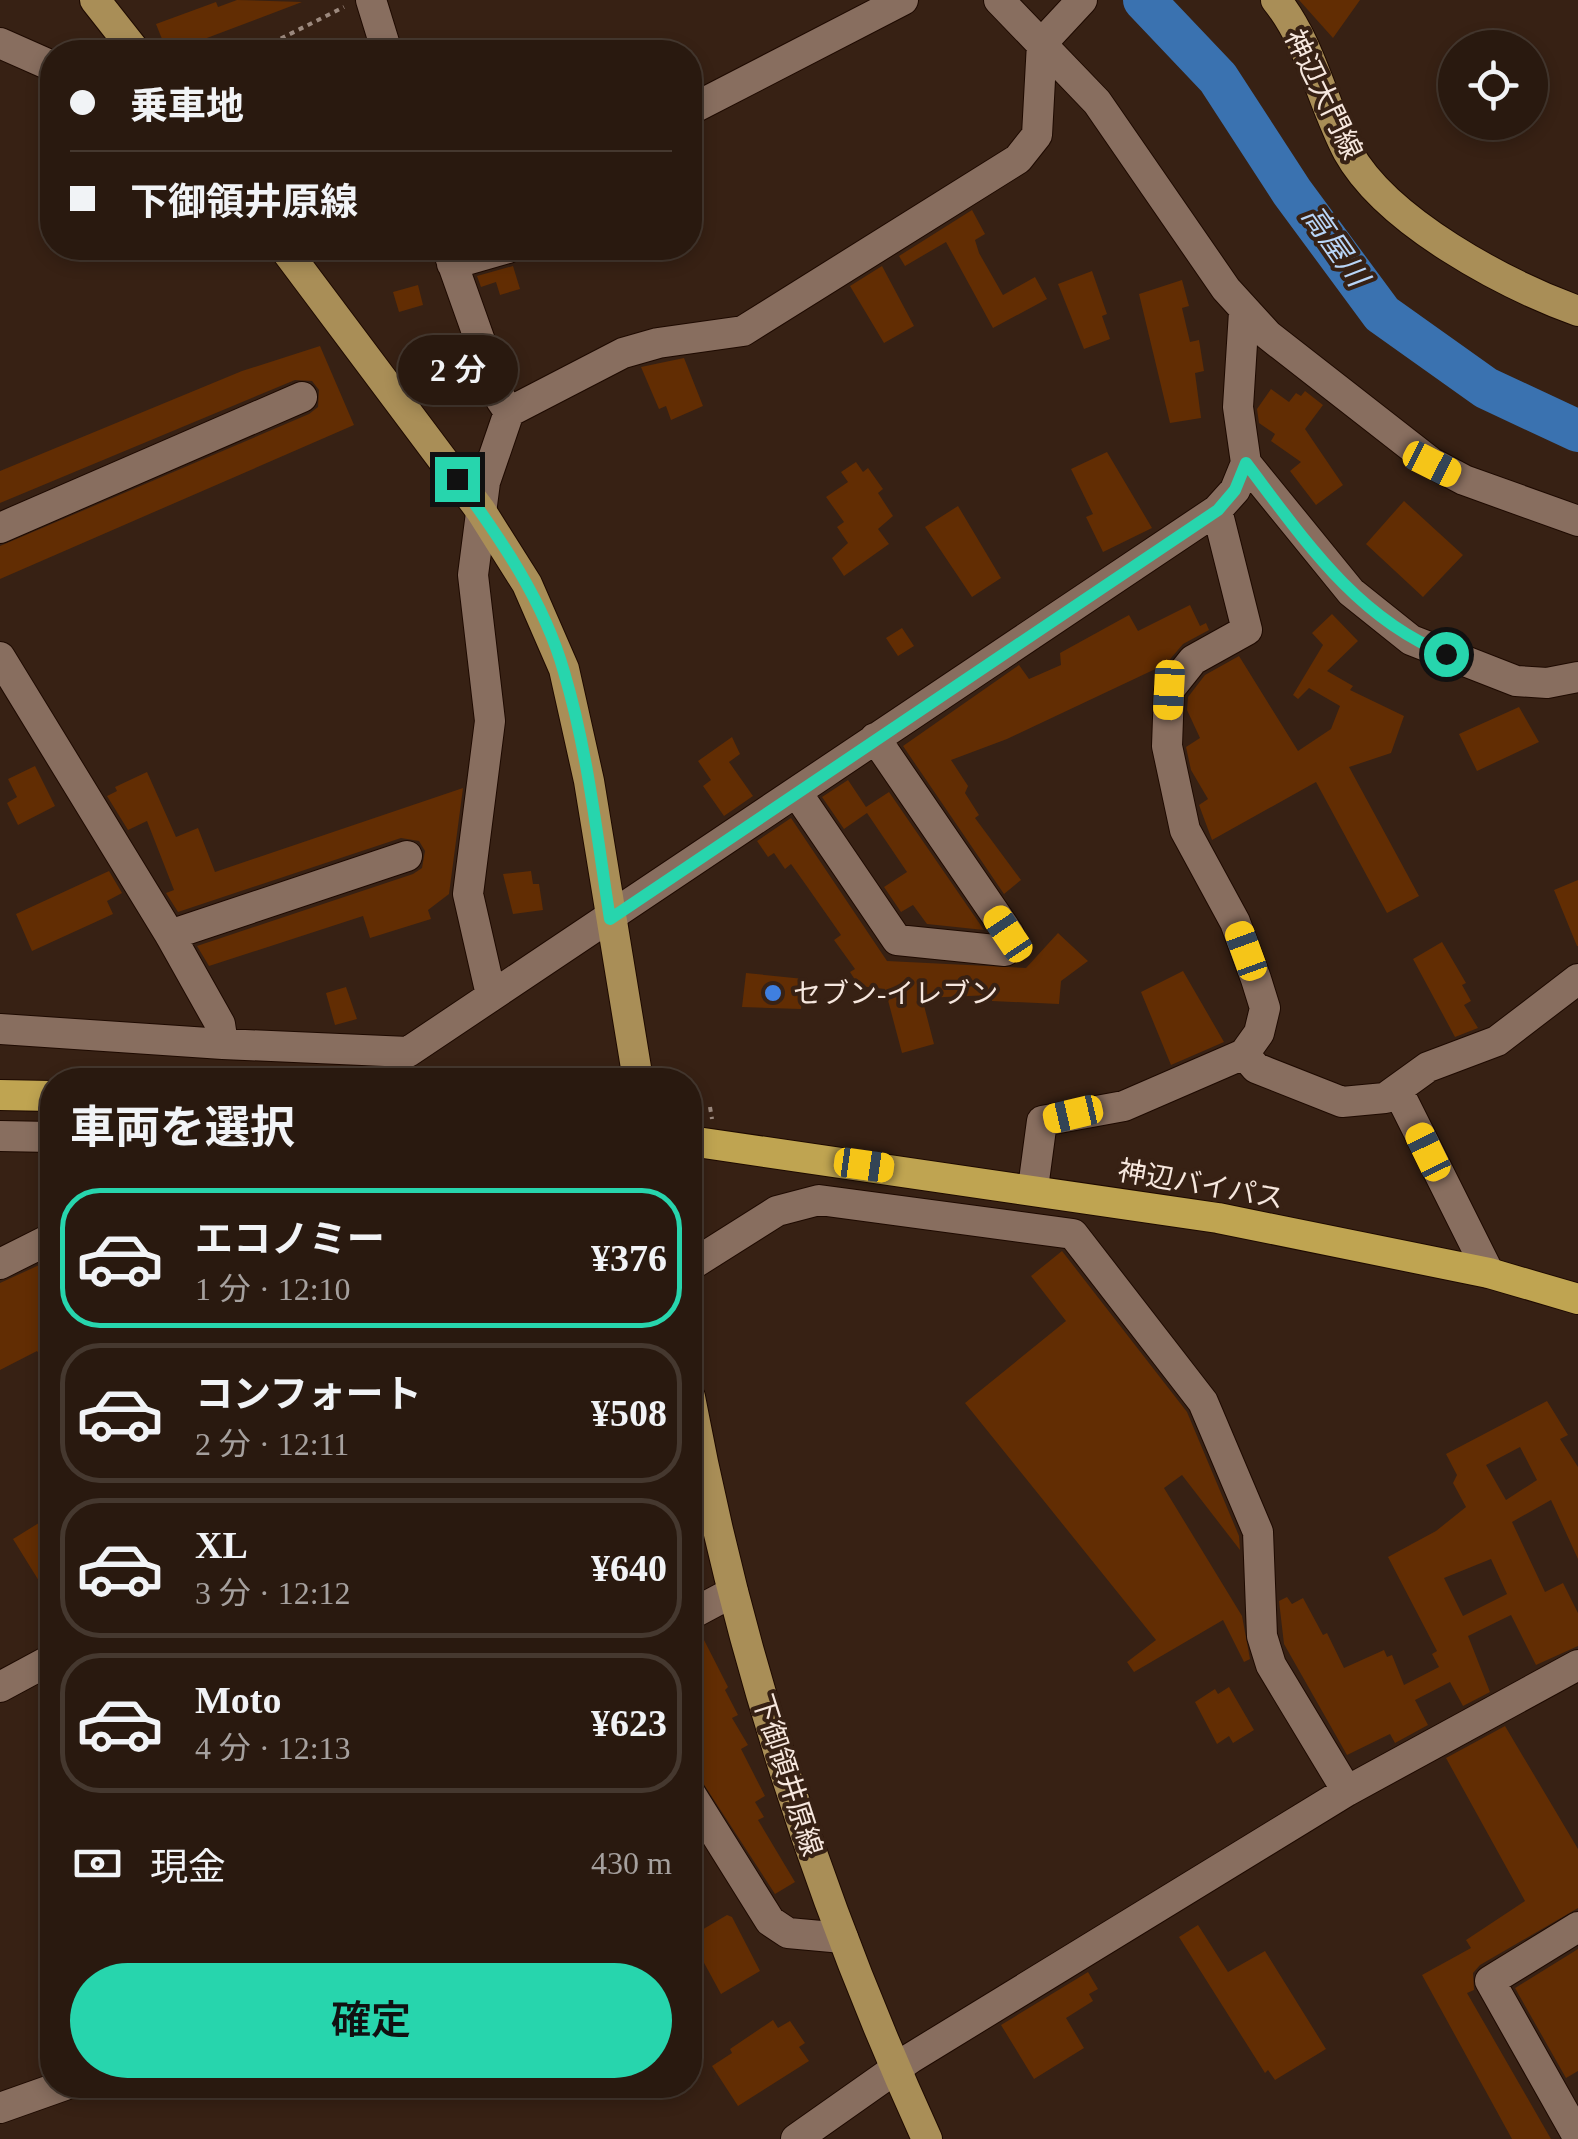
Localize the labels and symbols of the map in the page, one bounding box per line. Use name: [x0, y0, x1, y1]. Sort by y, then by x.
street label: 神辺大門線: [1279, 25, 1368, 164]
water label: 高屋川: [1296, 199, 1376, 294]
callout: 2 分: [397, 334, 517, 404]
car: [1398, 437, 1466, 491]
route end: [435, 457, 480, 502]
route start: [1424, 632, 1469, 677]
car: [1152, 659, 1186, 721]
car: [979, 901, 1037, 967]
car: [1222, 918, 1270, 984]
place label: セブン-イレブン: [793, 978, 998, 1009]
marker: セブン-イレブン: [762, 982, 784, 1004]
car: [1040, 1093, 1106, 1135]
car: [1401, 1118, 1455, 1186]
car: [832, 1146, 896, 1184]
street label: 神辺バイパス: [1116, 1155, 1286, 1214]
street label: 下御領井原線: [747, 1690, 828, 1860]

